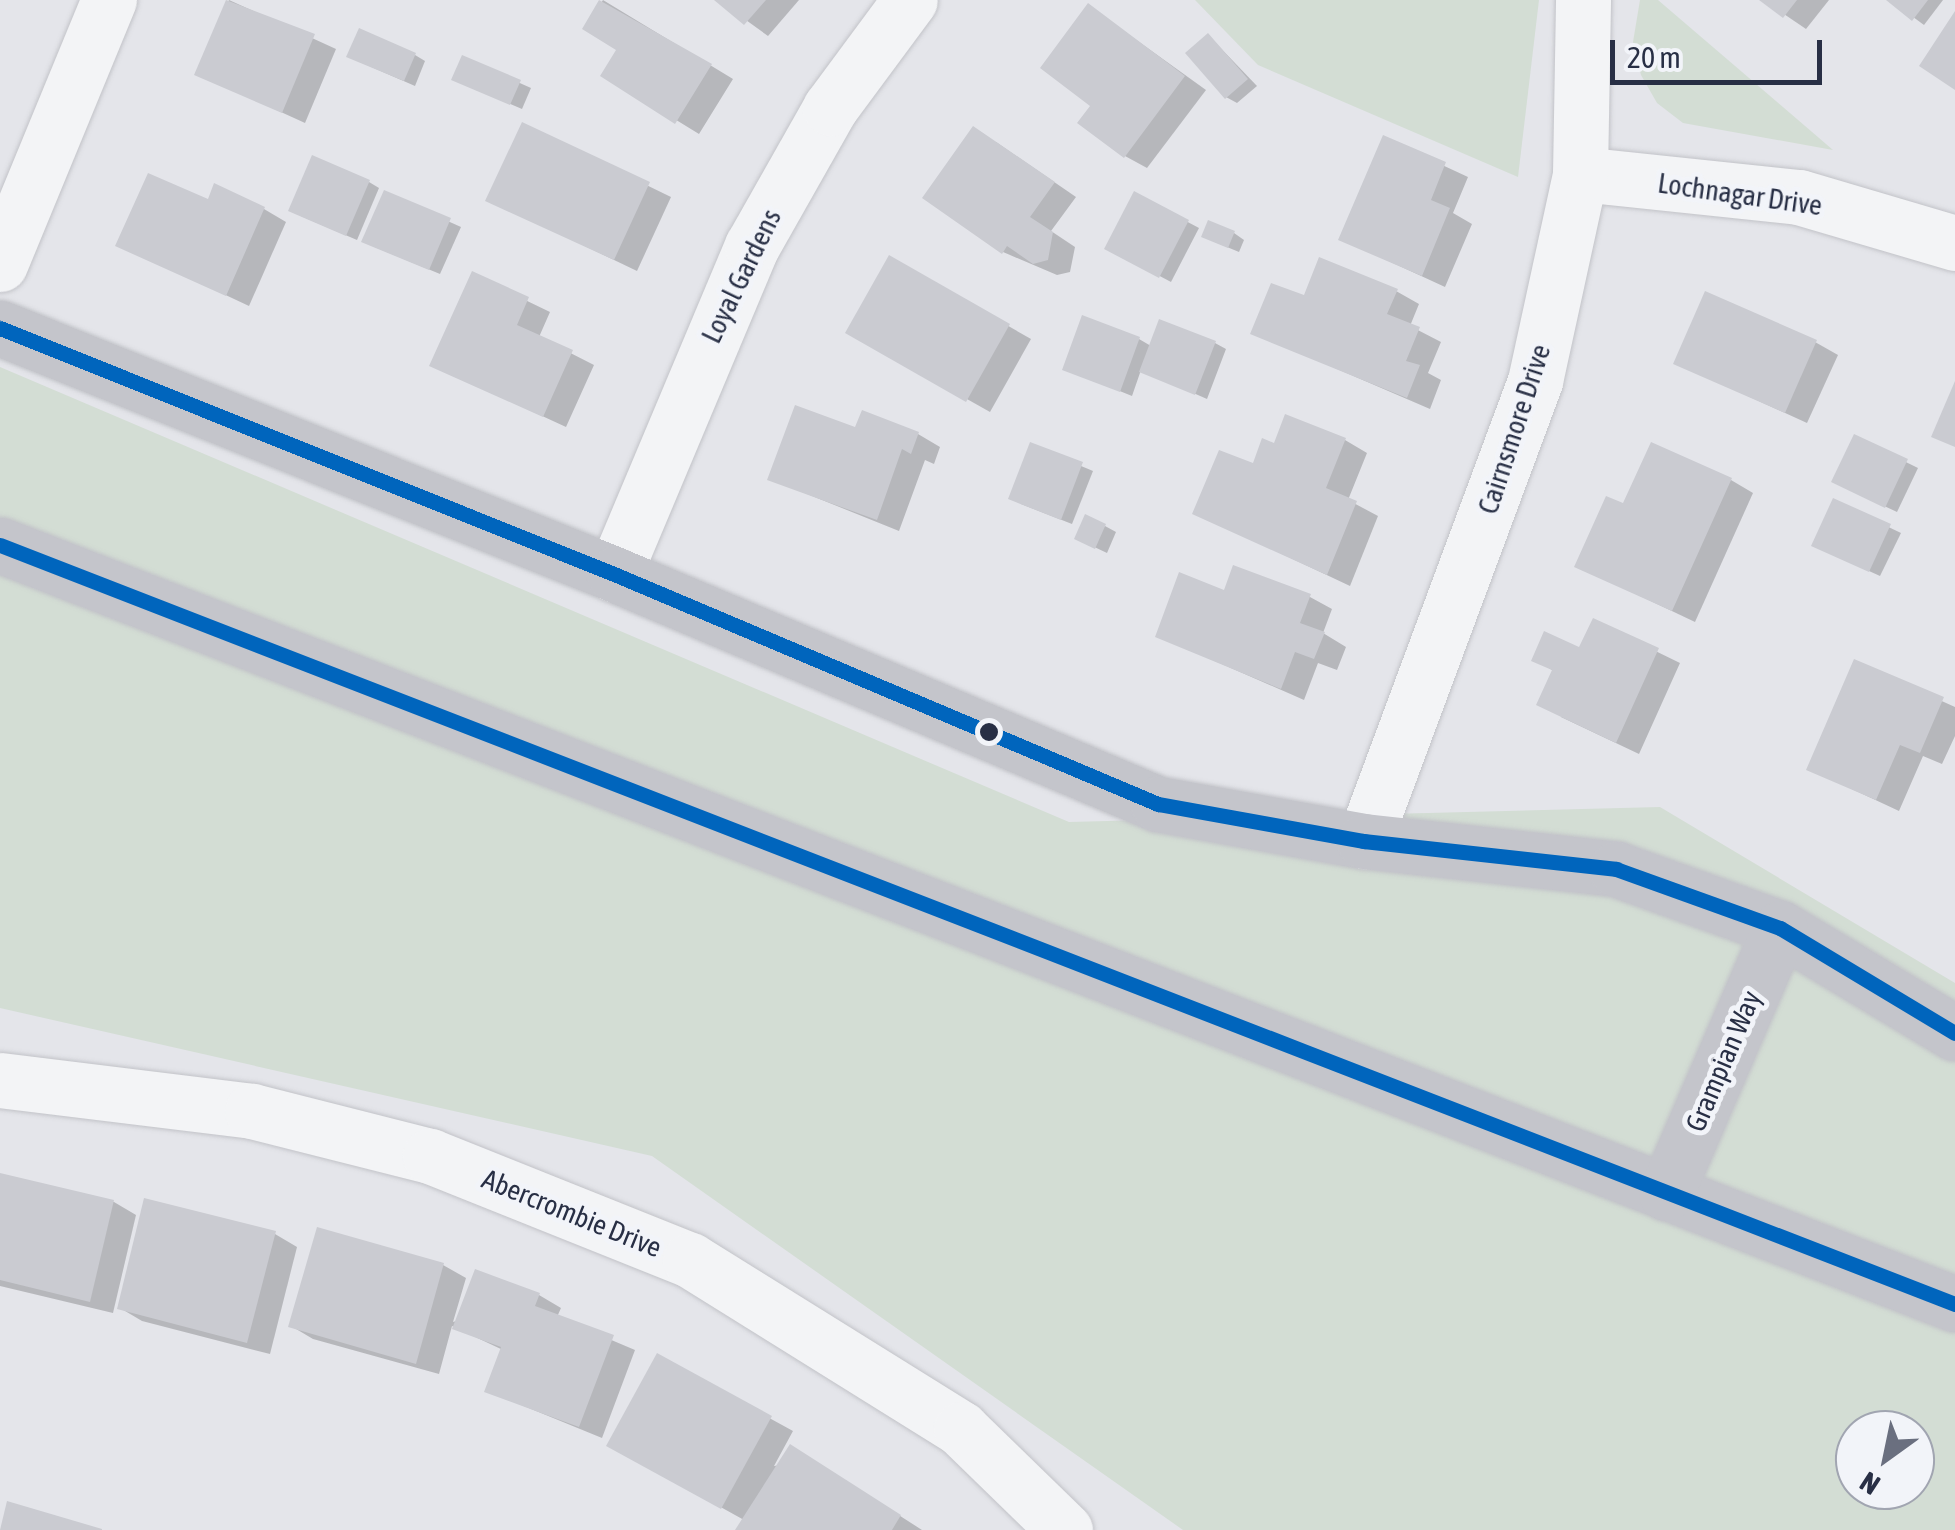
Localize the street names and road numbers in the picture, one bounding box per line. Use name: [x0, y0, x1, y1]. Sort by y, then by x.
street label: Lochnagar Drive: [1656, 166, 1824, 222]
street label: Loyal Gardens: [694, 204, 788, 348]
street label: Cairnsmore Drive: [1471, 340, 1557, 518]
street label: Grampian Way: [1678, 985, 1768, 1137]
street label: Abercrombie Drive: [477, 1162, 667, 1264]

